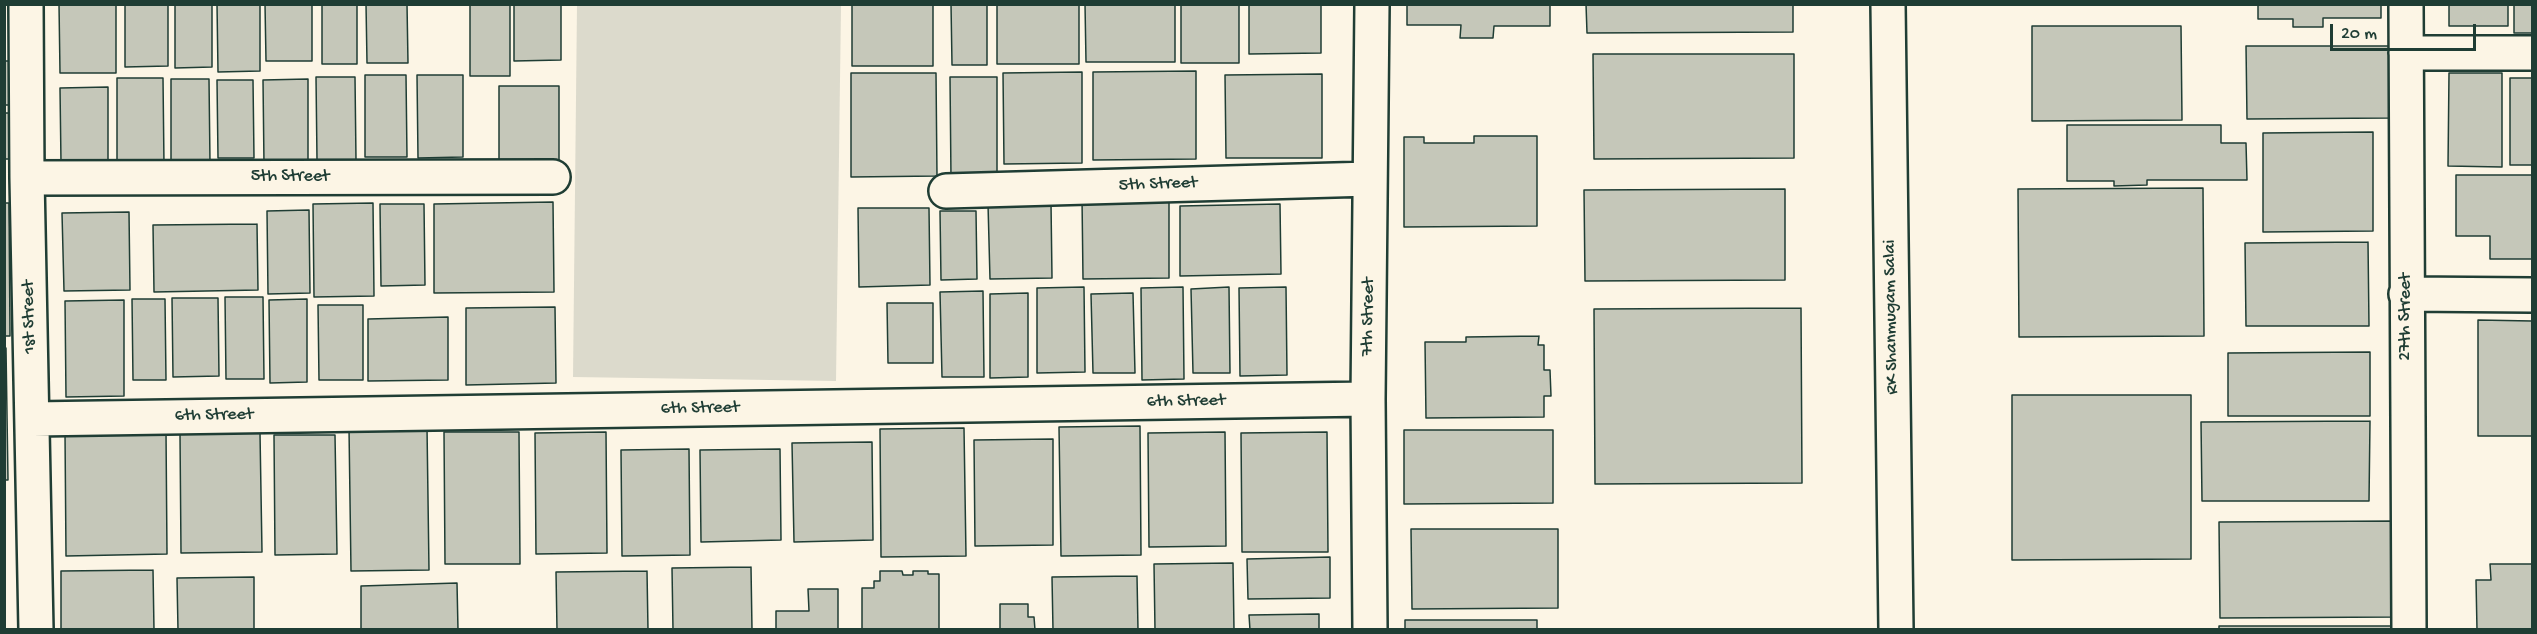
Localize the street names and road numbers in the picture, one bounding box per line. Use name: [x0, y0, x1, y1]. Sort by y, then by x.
street label: 5th Street: [251, 166, 329, 188]
street label: 5th Street: [1118, 173, 1198, 197]
street label: RK Shanmugam Salai: [1880, 239, 1904, 395]
street label: 27th Street: [2395, 273, 2417, 361]
street label: 7th Street: [1358, 277, 1380, 357]
street label: 1st Street: [19, 280, 41, 354]
street label: 6th Street: [1147, 391, 1225, 413]
street label: 6th Street: [661, 398, 739, 420]
street label: 6th Street: [175, 405, 253, 427]

